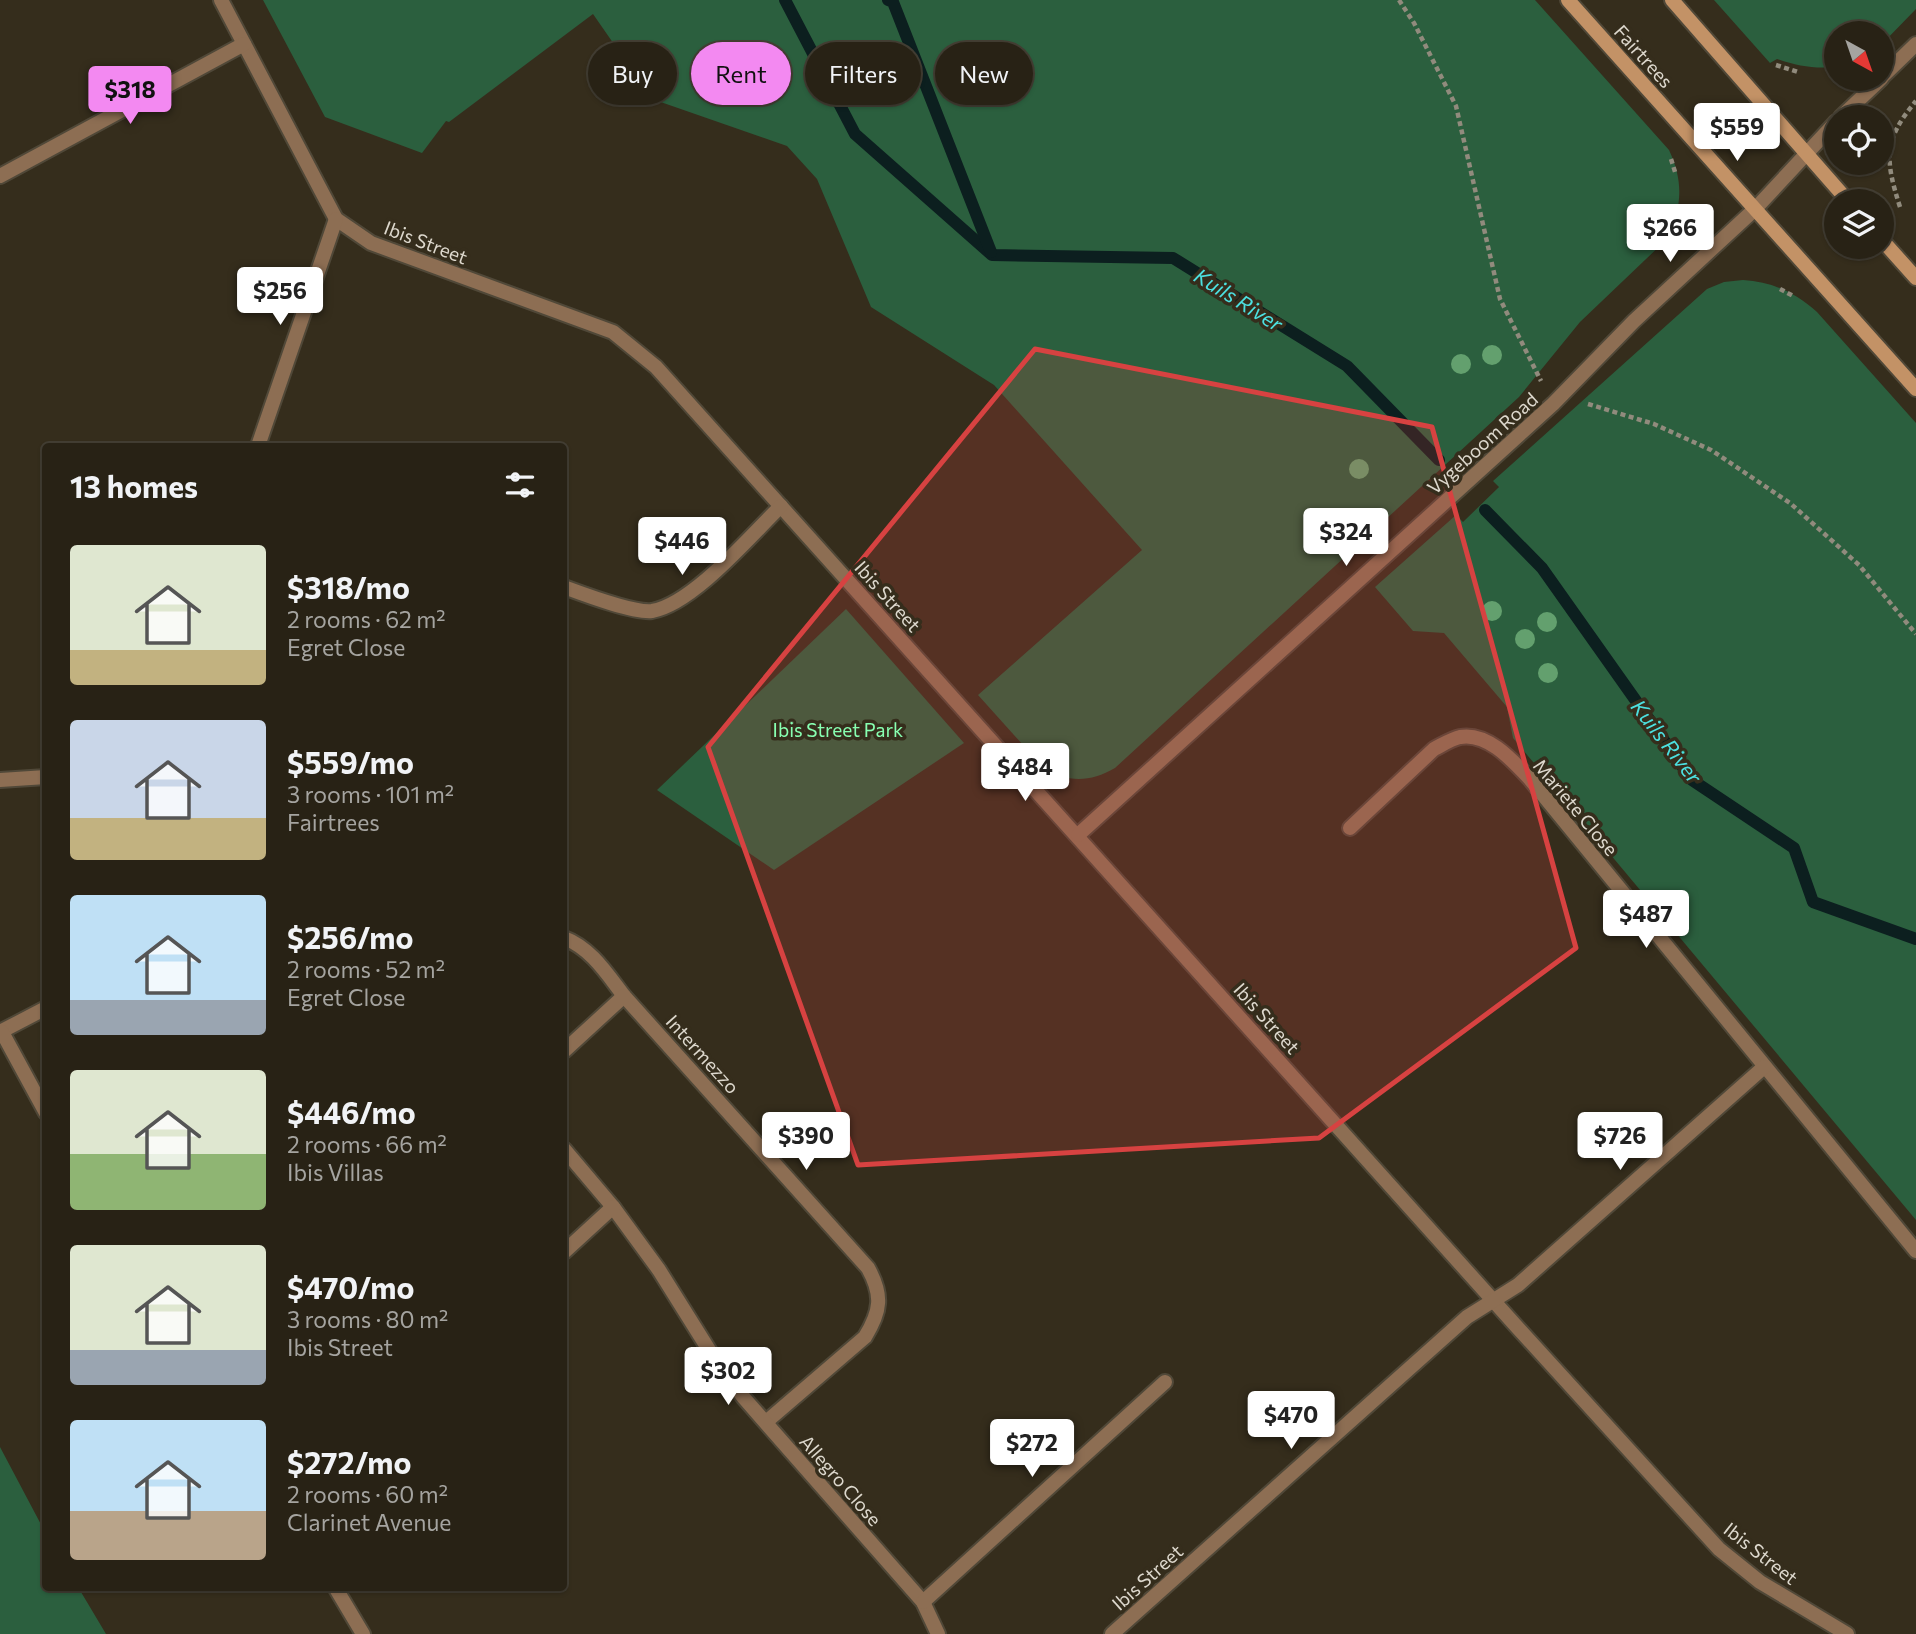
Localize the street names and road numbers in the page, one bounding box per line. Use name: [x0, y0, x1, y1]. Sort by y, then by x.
street label: Fairtrees: [1610, 20, 1678, 92]
street label: Ibis Street: [381, 216, 471, 268]
street label: Vygeboom Road: [1422, 387, 1542, 499]
street label: Ibis Street: [850, 556, 926, 636]
street label: Mariete Close: [1529, 754, 1623, 860]
street label: Ibis Street: [1229, 978, 1305, 1058]
street label: Intermezzo: [662, 1010, 744, 1098]
street label: Allegro Close: [795, 1430, 887, 1530]
street label: Ibis Street: [1719, 1517, 1803, 1589]
street label: Ibis Street: [1107, 1539, 1187, 1615]

